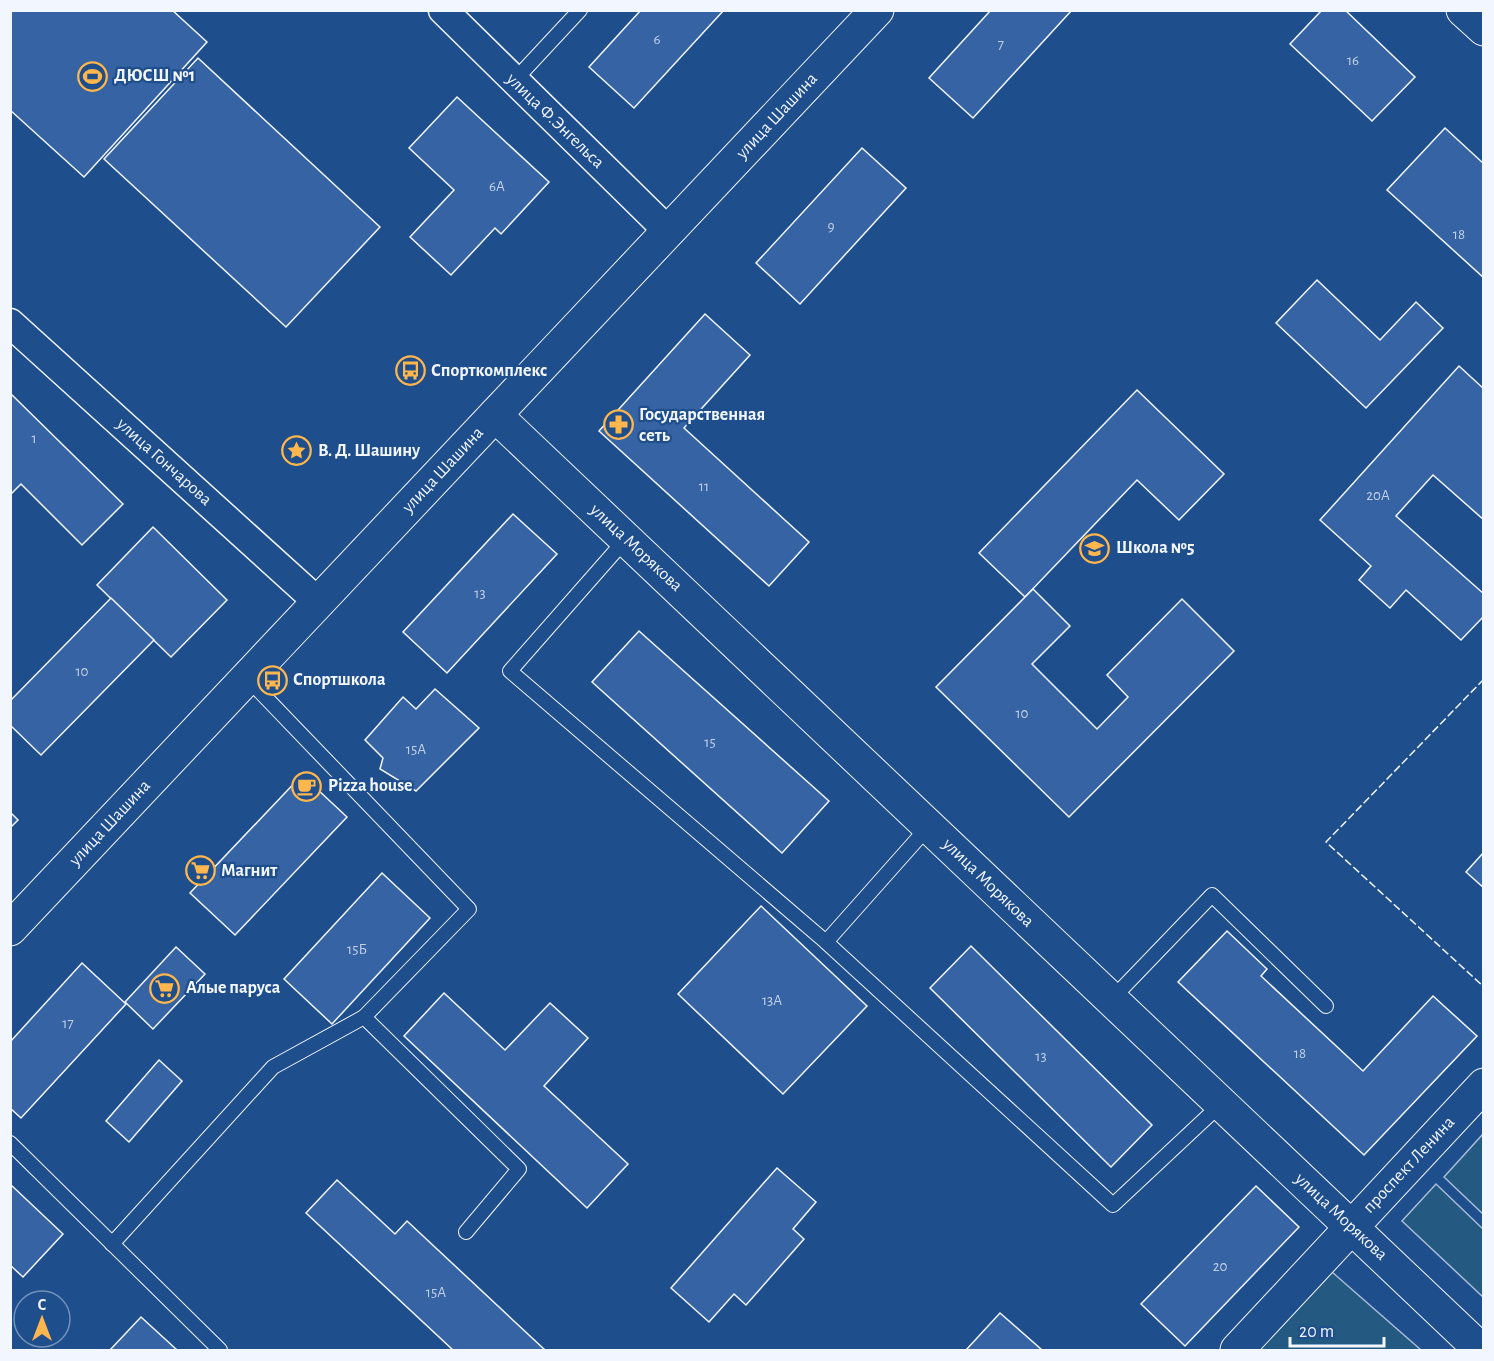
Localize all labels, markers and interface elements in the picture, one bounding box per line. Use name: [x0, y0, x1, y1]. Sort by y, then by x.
house number: 6: [653, 32, 661, 47]
house number: 7: [998, 37, 1004, 52]
house number: 16: [1347, 53, 1359, 68]
sports icon: ДЮСШ №1: [77, 60, 109, 92]
place label: ДЮСШ №1: [114, 67, 195, 85]
street label: улица Ф.Энгельса: [502, 69, 607, 172]
street label: улица Шашина: [732, 70, 821, 163]
house number: 6А: [489, 179, 505, 194]
house number: 9: [827, 219, 835, 234]
house number: 18: [1453, 227, 1465, 242]
bus stop icon: Спорткомплекс: [394, 355, 426, 387]
place label: Спорткомплекс: [431, 362, 547, 380]
place label: Государственная сеть: [639, 406, 765, 445]
pharmacy icon: Государственная сеть: [602, 409, 634, 441]
street label: улица Гончарова: [112, 414, 215, 509]
street label: улица Шашина: [398, 424, 487, 517]
house number: 1: [31, 431, 37, 446]
place icon: В. Д. Шашину: [281, 435, 313, 467]
place label: В. Д. Шашину: [318, 442, 421, 460]
house number: 11: [699, 479, 709, 494]
house number: 20А: [1366, 488, 1390, 503]
street label: улица Морякова: [586, 500, 686, 595]
school or university icon: Школа №5: [1079, 532, 1111, 564]
place label: Школа №5: [1116, 539, 1195, 557]
house number: 13: [474, 586, 486, 601]
house number: 10: [75, 664, 89, 679]
bus stop icon: Спортшкола: [256, 664, 288, 696]
place label: Спортшкола: [293, 671, 386, 689]
house number: 10: [1015, 706, 1029, 721]
house number: 15: [704, 735, 716, 750]
house number: 15А: [406, 742, 426, 757]
cafe icon: Pizza house: [291, 770, 323, 802]
street label: улица Шашина: [65, 777, 154, 870]
place label: Pizza house: [328, 777, 413, 795]
street label: улица Морякова: [938, 835, 1037, 931]
supermarket icon: Магнит: [184, 855, 216, 887]
place label: Магнит: [221, 862, 278, 880]
house number: 15Б: [347, 942, 367, 957]
supermarket icon: Алые паруса: [149, 972, 181, 1004]
place label: Алые паруса: [186, 979, 281, 997]
house number: 13А: [762, 993, 782, 1008]
house number: 17: [62, 1016, 74, 1031]
house number: 18: [1294, 1046, 1306, 1061]
house number: 13: [1035, 1049, 1047, 1064]
street label: проспект Ленина: [1360, 1113, 1458, 1217]
street label: улица Морякова: [1291, 1169, 1391, 1264]
house number: 20: [1213, 1259, 1227, 1274]
house number: 15А: [426, 1285, 446, 1300]
north arrow: [12, 1289, 72, 1349]
text: С: [38, 1297, 47, 1313]
scale bar: [1290, 1310, 1384, 1348]
text: 20 m: [1299, 1323, 1334, 1341]

